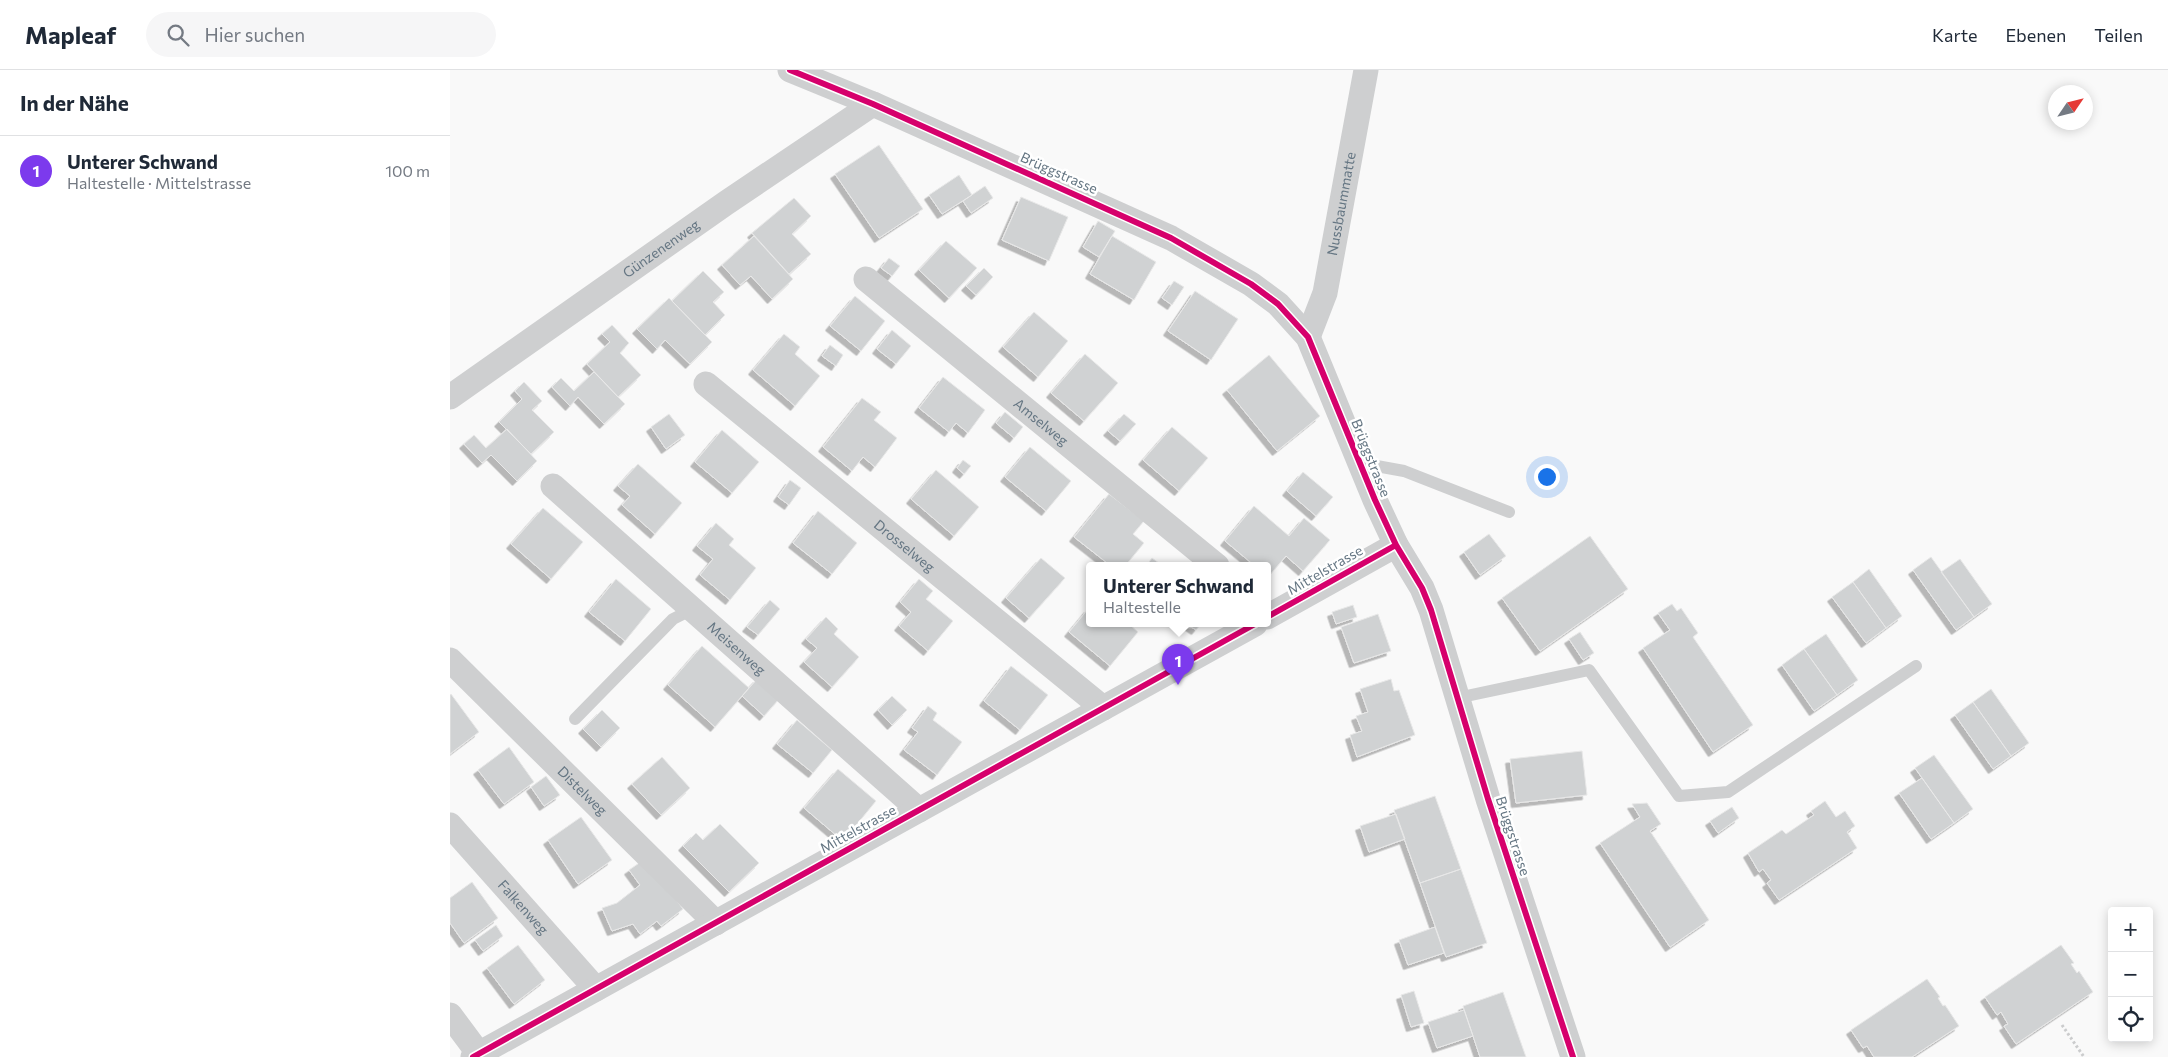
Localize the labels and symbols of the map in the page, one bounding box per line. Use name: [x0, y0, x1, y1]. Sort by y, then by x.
north arrow: [2048, 85, 2093, 130]
street label: Brüggstrasse: [1018, 148, 1100, 197]
street label: Nussbaummatte: [1323, 150, 1359, 257]
street label: Günzenenweg: [619, 215, 703, 281]
street label: Amselweg: [1011, 394, 1072, 449]
street label: Brüggstrasse: [1348, 416, 1395, 499]
your location: [1534, 464, 1560, 490]
street label: Drosselweg: [871, 516, 939, 576]
street label: Mittelstrasse: [1284, 541, 1365, 598]
street label: Meisenweg: [704, 618, 770, 679]
pin: 1: [1162, 644, 1194, 685]
street label: Distelweg: [554, 762, 611, 819]
street label: Brüggstrasse: [1493, 794, 1534, 878]
street label: Mittelstrasse: [817, 801, 899, 856]
street label: Falkenweg: [495, 876, 552, 938]

